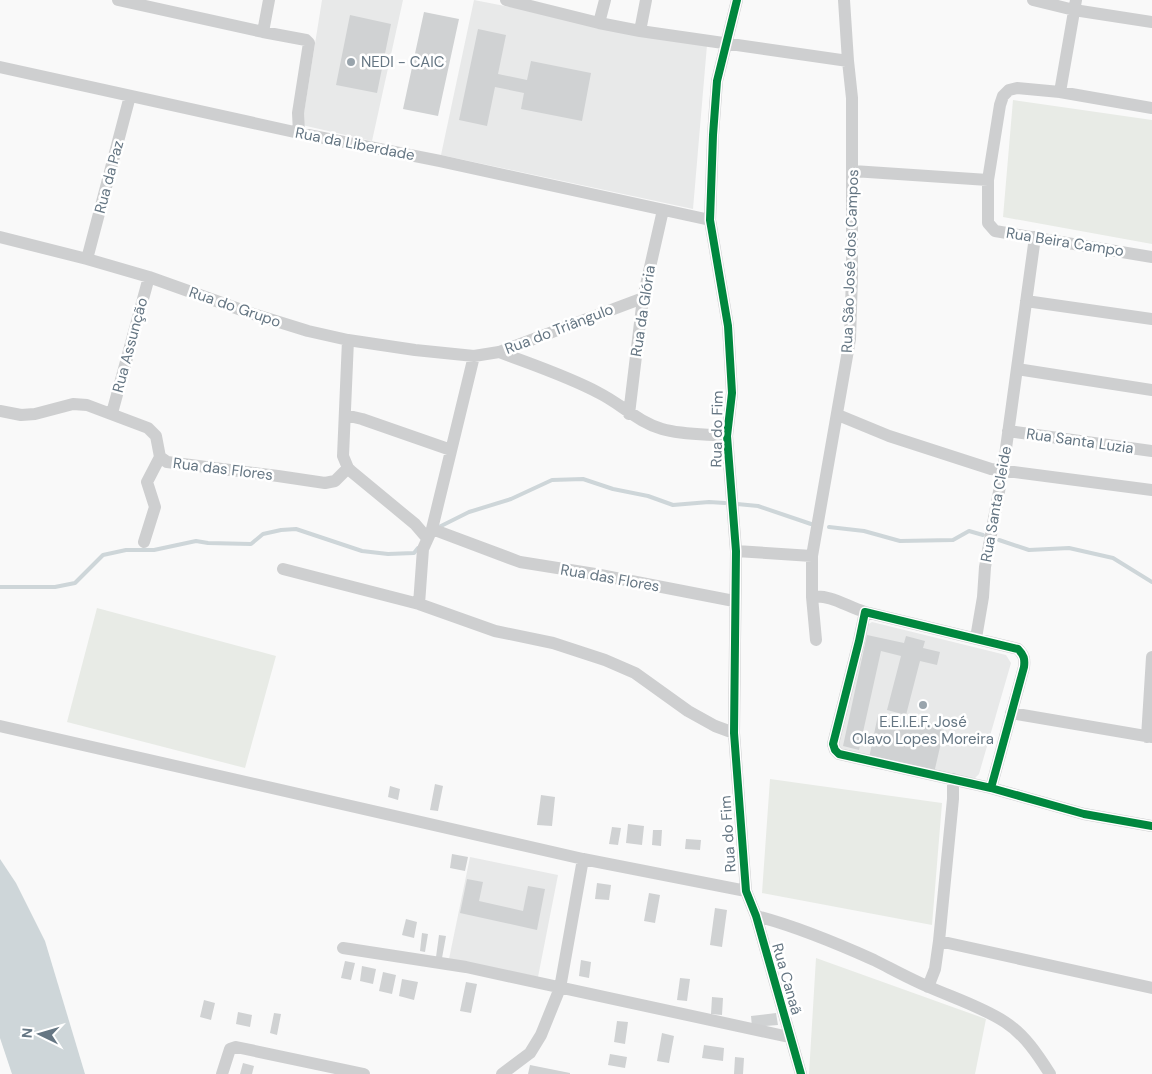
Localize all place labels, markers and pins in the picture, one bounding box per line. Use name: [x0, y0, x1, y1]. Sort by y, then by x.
place label: NEDI - CAIC: [361, 52, 445, 72]
marker: NEDI - CAIC: [345, 56, 357, 68]
marker: E.E.I.E.F. José Olavo Lopes Moreira: [917, 699, 929, 711]
place label: E.E.I.E.F. José Olavo Lopes Moreira: [852, 712, 994, 749]

